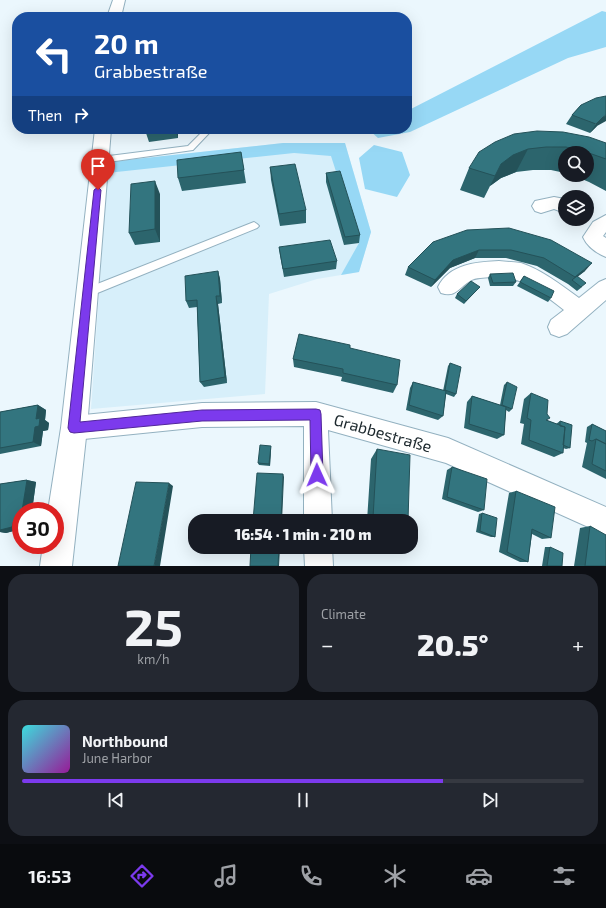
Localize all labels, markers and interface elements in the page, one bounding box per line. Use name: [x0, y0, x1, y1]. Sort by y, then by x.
text: 20 m: [94, 26, 159, 60]
icon: left: [28, 28, 80, 80]
text: Grabbestraße: [94, 60, 208, 82]
icon: right: [70, 104, 92, 126]
text: Then: [28, 106, 62, 124]
map controls: [558, 146, 594, 226]
button: search: [558, 146, 594, 182]
pin: [81, 149, 115, 190]
icon: arrive: [87, 155, 109, 177]
button: layers: [558, 190, 594, 226]
street label: Grabbestraße: [332, 409, 434, 456]
position arrow: [296, 454, 338, 496]
speed limit sign: 30: [12, 502, 64, 554]
text: 16:54 · 1 min · 210 m: [235, 525, 371, 543]
text: 25: [124, 594, 183, 656]
text: Climate: [321, 606, 366, 622]
text: 20.5°: [417, 626, 489, 662]
text: −: [321, 631, 334, 657]
text: +: [572, 631, 584, 657]
text: km/h: [137, 651, 170, 667]
text: Northbound: [82, 732, 168, 750]
text: June Harbor: [82, 750, 152, 766]
icon: previous: [105, 789, 127, 811]
icon: pause: [292, 789, 314, 811]
icon: next: [479, 789, 501, 811]
icon: directions: [128, 862, 156, 890]
icon: music: [212, 862, 240, 890]
icon: phone: [297, 862, 325, 890]
icon: climate: [381, 862, 409, 890]
icon: car: [465, 862, 493, 890]
icon: filters: [550, 862, 578, 890]
text: 16:53: [28, 865, 71, 887]

